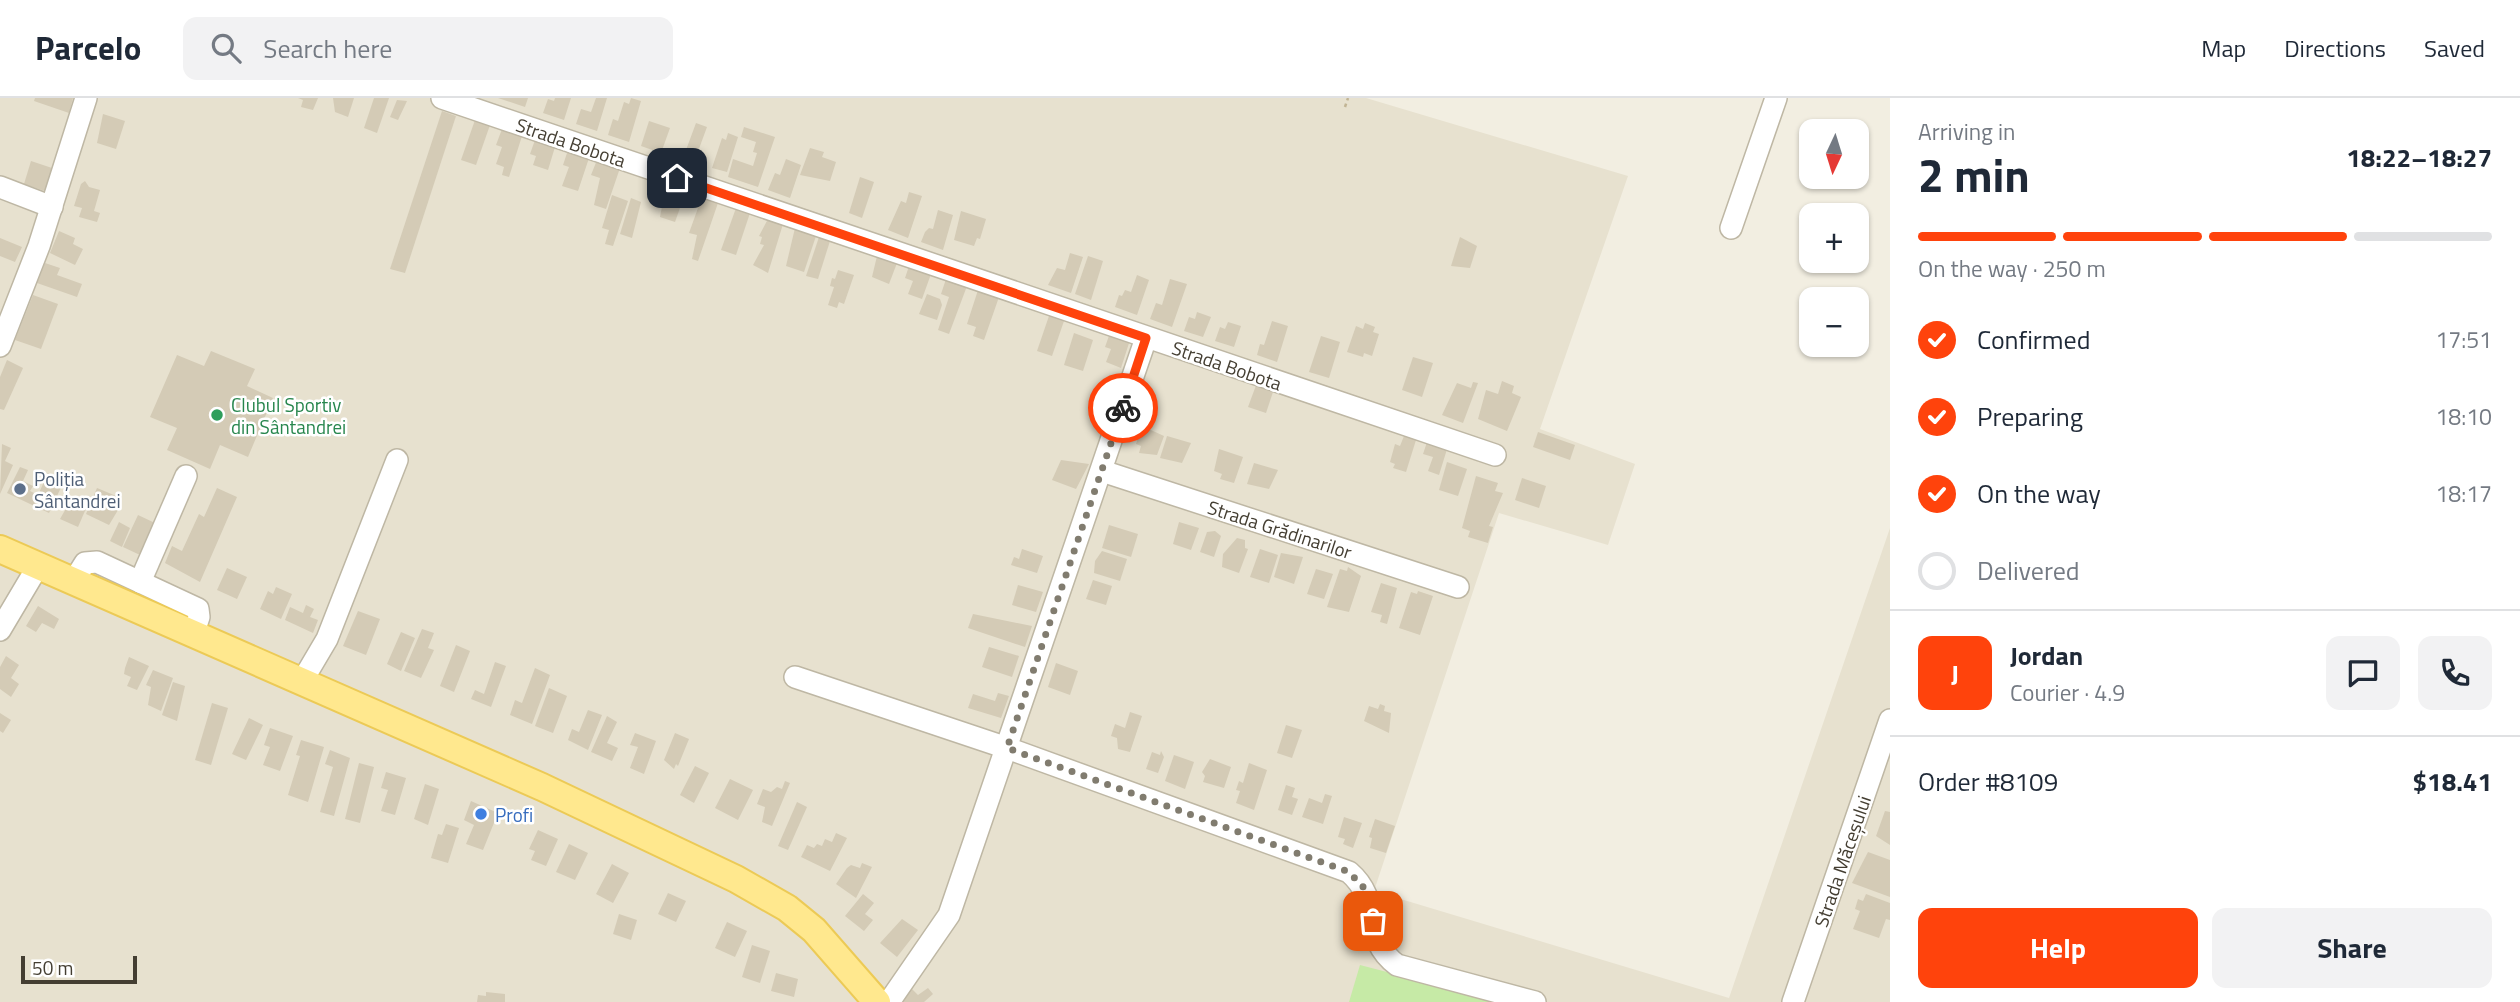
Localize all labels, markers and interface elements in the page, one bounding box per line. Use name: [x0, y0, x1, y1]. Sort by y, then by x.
search box: [183, 17, 673, 80]
text: Parcelo: [35, 23, 141, 73]
icon: search: [207, 29, 245, 67]
text: Search here: [263, 29, 392, 68]
text: Map: [2201, 30, 2246, 66]
text: Directions: [2284, 30, 2386, 66]
text: Saved: [2424, 30, 2485, 66]
street label: Strada Bobota: [512, 110, 630, 175]
text: Arriving in: [1918, 114, 2015, 149]
north arrow: [1799, 119, 1869, 189]
map controls: [1799, 119, 1869, 357]
text: 18:22–18:27: [2346, 138, 2492, 177]
text: 2 min: [1918, 140, 2030, 210]
pin: [647, 148, 707, 208]
icon: home: [658, 159, 696, 197]
button: +: [1799, 203, 1869, 273]
text: On the way · 250 m: [1918, 251, 2106, 286]
button: −: [1799, 287, 1869, 357]
text: Confirmed: [1977, 320, 2091, 359]
icon: check: [1918, 321, 1956, 359]
text: 17:51: [2435, 322, 2492, 357]
street label: Strada Bobota: [1168, 333, 1286, 398]
courier: [1088, 373, 1158, 443]
icon: bike: [1104, 389, 1142, 427]
place label: Clubul Sportiv din Sântandrei: [231, 390, 346, 441]
text: Preparing: [1977, 397, 2083, 436]
icon: check: [1918, 398, 1956, 436]
text: 18:10: [2435, 399, 2492, 434]
marker: Clubul Sportiv din Sântandrei: [209, 407, 225, 423]
place label: Poliția Sântandrei: [34, 464, 121, 515]
text: On the way: [1977, 474, 2101, 513]
icon: check: [1918, 475, 1956, 513]
text: 18:17: [2435, 476, 2492, 511]
marker: Poliția Sântandrei: [12, 481, 28, 497]
street label: Strada Grădinarilor: [1204, 492, 1356, 566]
text: Delivered: [1977, 551, 2080, 590]
text: Jordan: [2010, 636, 2083, 675]
button: chat: [2326, 636, 2400, 710]
button: phone: [2418, 636, 2492, 710]
text: J: [1951, 654, 1959, 693]
text: Courier · 4.9: [2010, 675, 2125, 710]
text: Order #8109: [1918, 762, 2058, 801]
text: $18.41: [2413, 762, 2492, 801]
street label: Strada Măceșului: [1806, 791, 1878, 931]
place label: Profi: [495, 800, 533, 829]
marker: Profi: [473, 806, 489, 822]
pin: [1343, 891, 1403, 951]
icon: bag: [1354, 902, 1392, 940]
button: Help: [1918, 908, 2198, 988]
button: Share: [2212, 908, 2492, 988]
scale bar: [21, 953, 136, 985]
text: 50 m: [32, 953, 73, 982]

